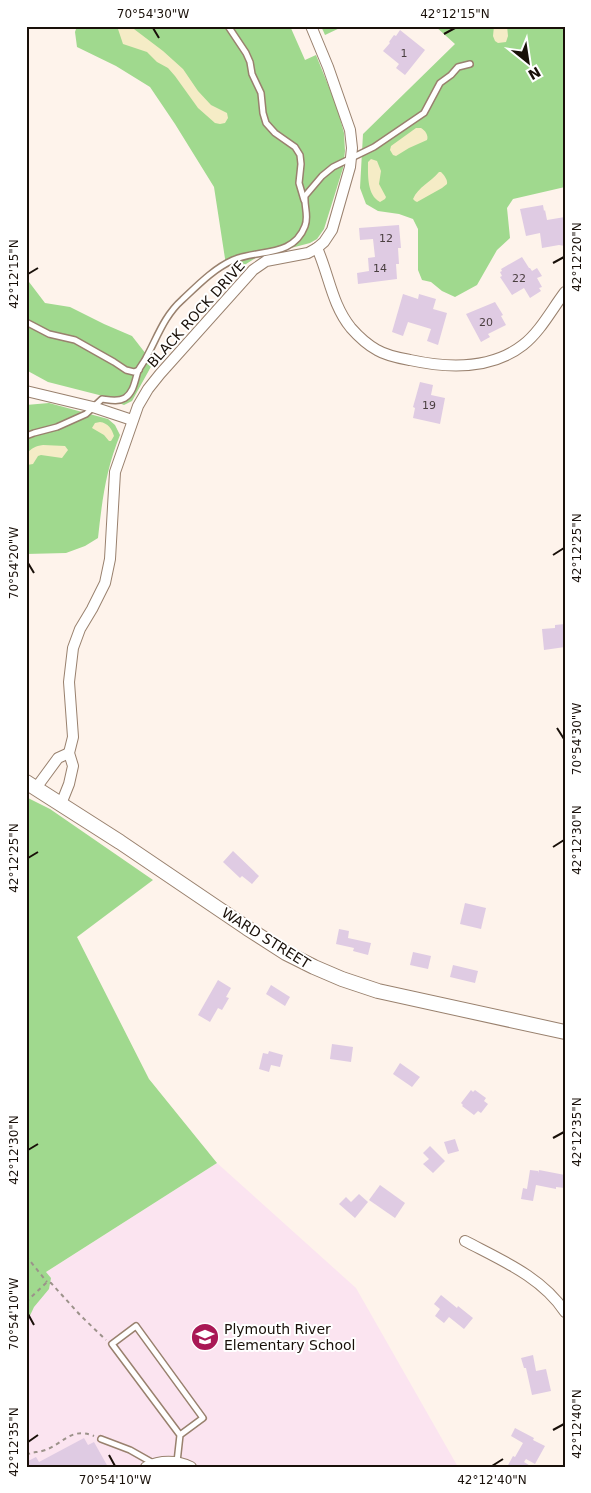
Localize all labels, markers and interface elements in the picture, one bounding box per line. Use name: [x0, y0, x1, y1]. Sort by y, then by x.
text: 70°54'30"W: [117, 7, 189, 21]
text: 42°12'15"N: [420, 7, 490, 21]
north arrow: [504, 38, 554, 88]
house number: 1: [401, 47, 408, 60]
text: N: [525, 63, 544, 83]
text: 42°12'20"N: [570, 222, 584, 292]
house number: 12: [379, 232, 393, 245]
text: 42°12'15"N: [7, 239, 21, 309]
street label: BLACK ROCK DRIVE: [144, 257, 248, 371]
house number: 14: [373, 262, 387, 275]
house number: 22: [512, 272, 526, 285]
house number: 20: [479, 316, 493, 329]
house number: 19: [422, 399, 436, 412]
text: 42°12'25"N: [570, 513, 584, 583]
text: 70°54'20"W: [7, 527, 21, 599]
text: 70°54'30"W: [570, 703, 584, 775]
text: 42°12'30"N: [570, 805, 584, 875]
text: 42°12'25"N: [7, 823, 21, 893]
street label: WARD STREET: [219, 904, 313, 972]
text: 42°12'35"N: [570, 1097, 584, 1167]
text: 42°12'30"N: [7, 1115, 21, 1185]
text: 70°54'10"W: [7, 1278, 21, 1350]
place label: Plymouth River Elementary School: [224, 1321, 356, 1353]
school or university icon: Plymouth River Elementary School: [190, 1322, 220, 1352]
text: 42°12'40"N: [570, 1389, 584, 1459]
text: 42°12'35"N: [7, 1407, 21, 1477]
text: 70°54'10"W: [79, 1473, 151, 1487]
text: 42°12'40"N: [457, 1473, 527, 1487]

